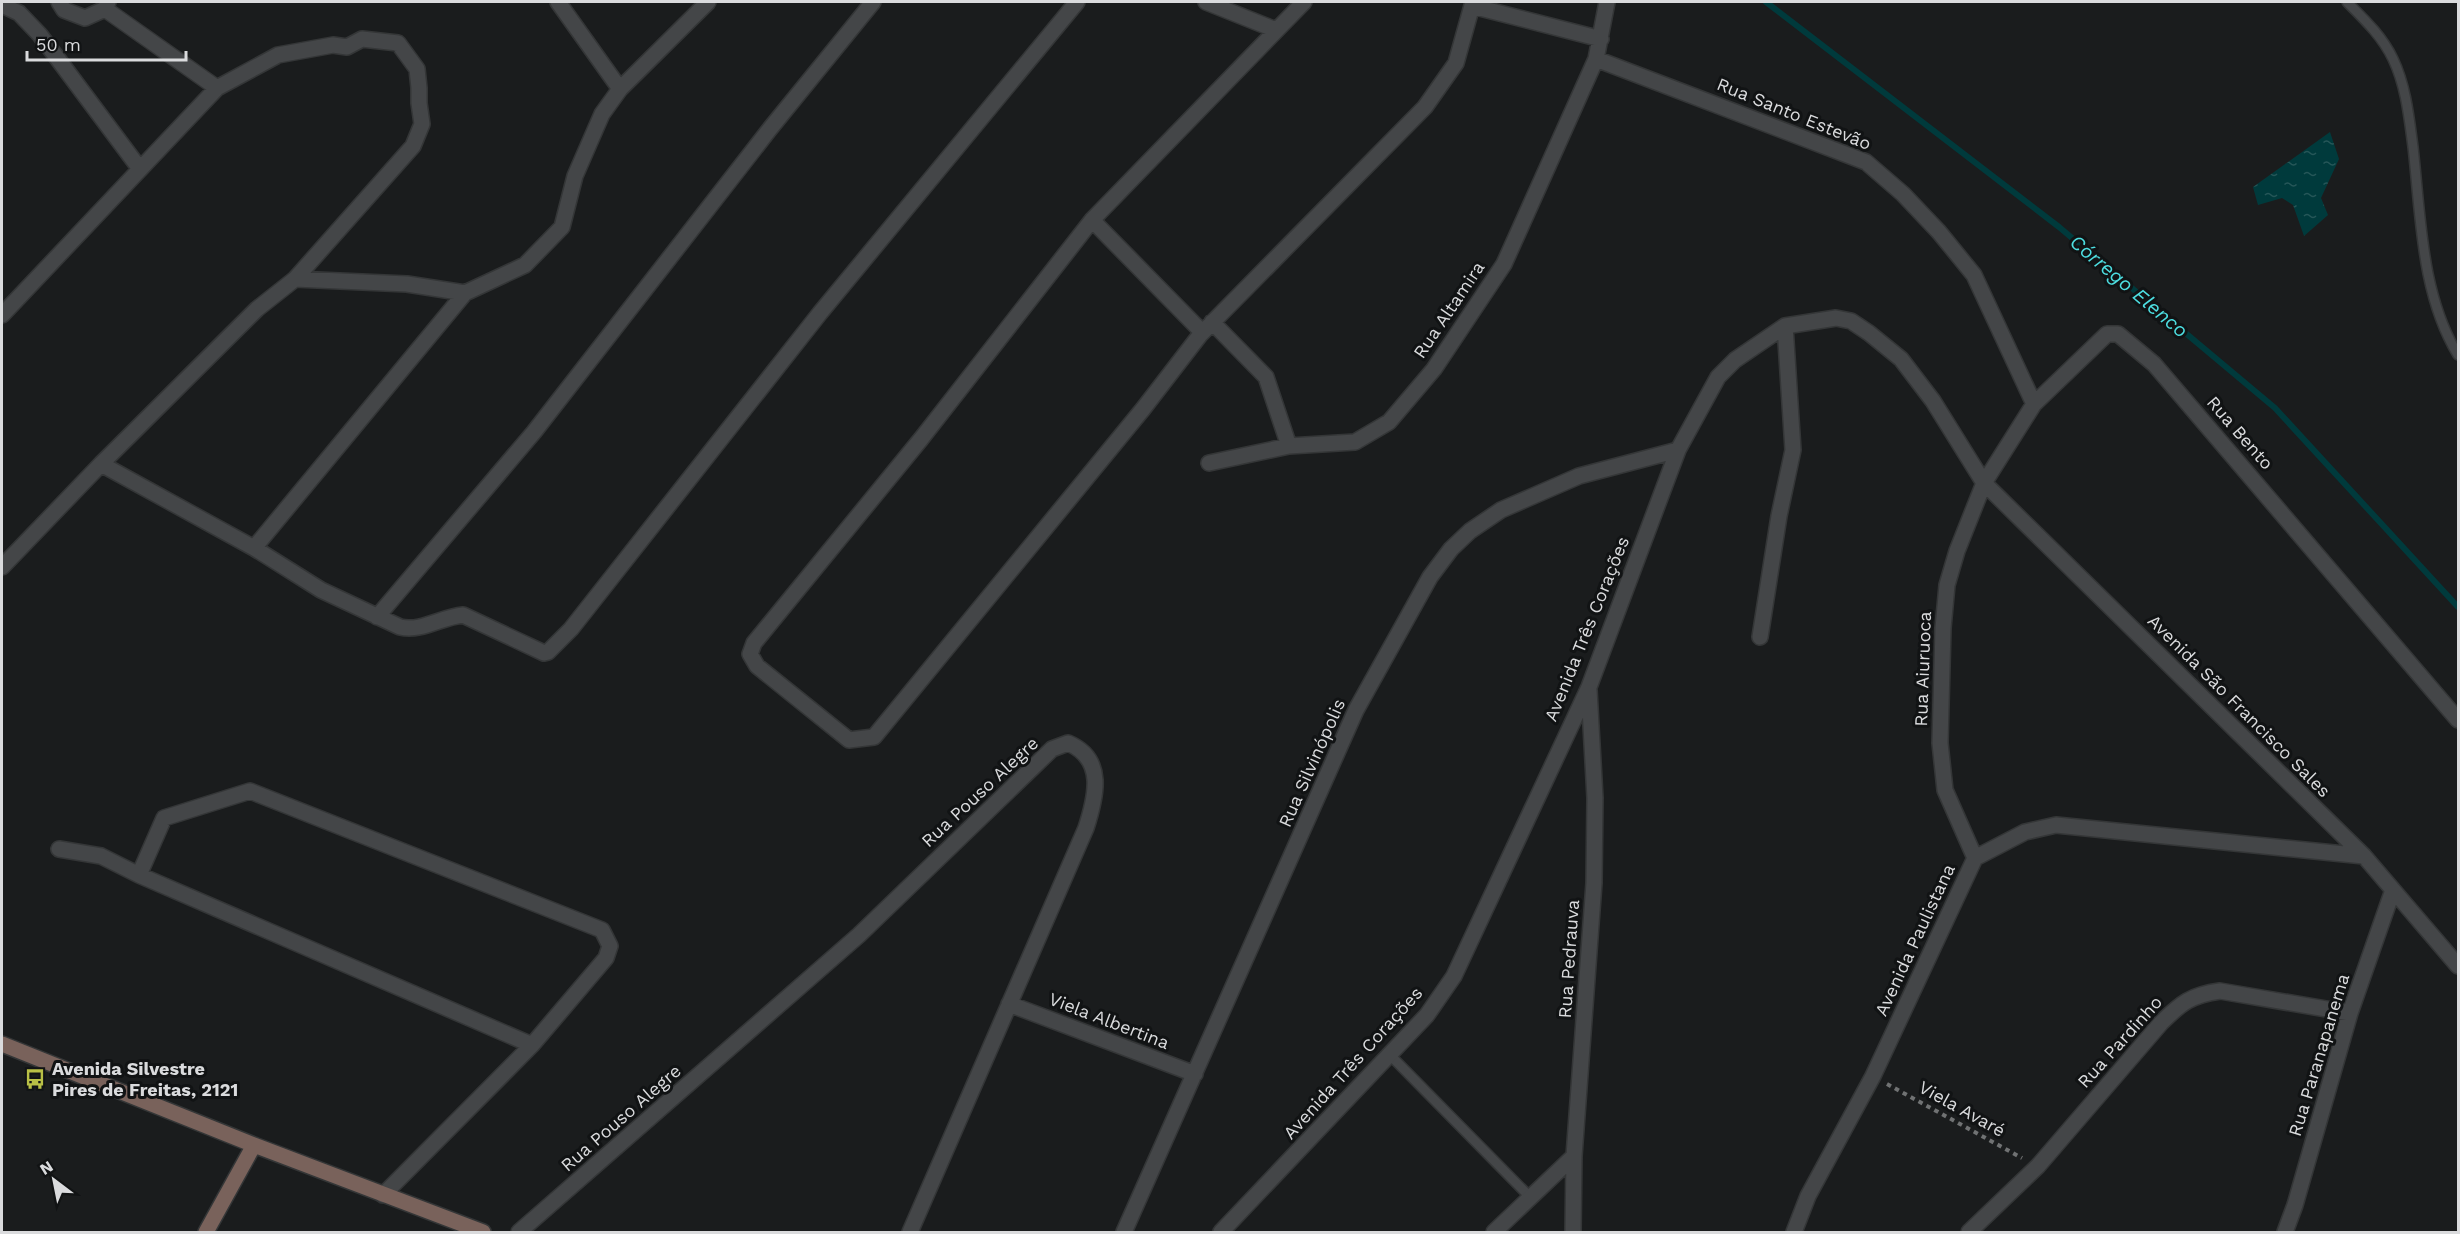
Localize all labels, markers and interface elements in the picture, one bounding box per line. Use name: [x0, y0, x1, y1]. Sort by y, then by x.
scale bar: [27, 24, 186, 62]
text: 50 m: [36, 34, 81, 55]
street label: Rua Santo Estevão: [1714, 73, 1874, 154]
water label: Córrego Elenco: [2065, 230, 2193, 342]
street label: Rua Altamira: [1409, 257, 1489, 362]
street label: Rua Bento: [2203, 392, 2278, 474]
street label: Avenida Três Corações: [1540, 533, 1633, 724]
street label: Avenida São Francisco Sales: [2144, 610, 2335, 801]
street label: Rua Aiuruoca: [1910, 611, 1935, 727]
street label: Rua Silvinópolis: [1274, 695, 1349, 830]
street label: Rua Pouso Alegre: [917, 732, 1042, 851]
street label: Avenida Paulistana: [1870, 860, 1959, 1019]
street label: Rua Pedrauva: [1554, 899, 1583, 1019]
street label: Rua Paranapanema: [2284, 971, 2353, 1139]
street label: Avenida Três Corações: [1279, 982, 1427, 1143]
street label: Viela Albertina: [1046, 988, 1172, 1053]
street label: Rua Pardinho: [2073, 991, 2166, 1092]
place label: Avenida Silvestre Pires de Freitas, 2121: [52, 1058, 238, 1100]
street label: Rua Pouso Alegre: [556, 1060, 685, 1175]
bus stop icon: Avenida Silvestre Pires de Freitas, 2121: [23, 1067, 47, 1091]
street label: Viela Avaré: [1915, 1076, 2009, 1141]
north arrow: [24, 1150, 84, 1210]
text: N: [36, 1157, 56, 1179]

